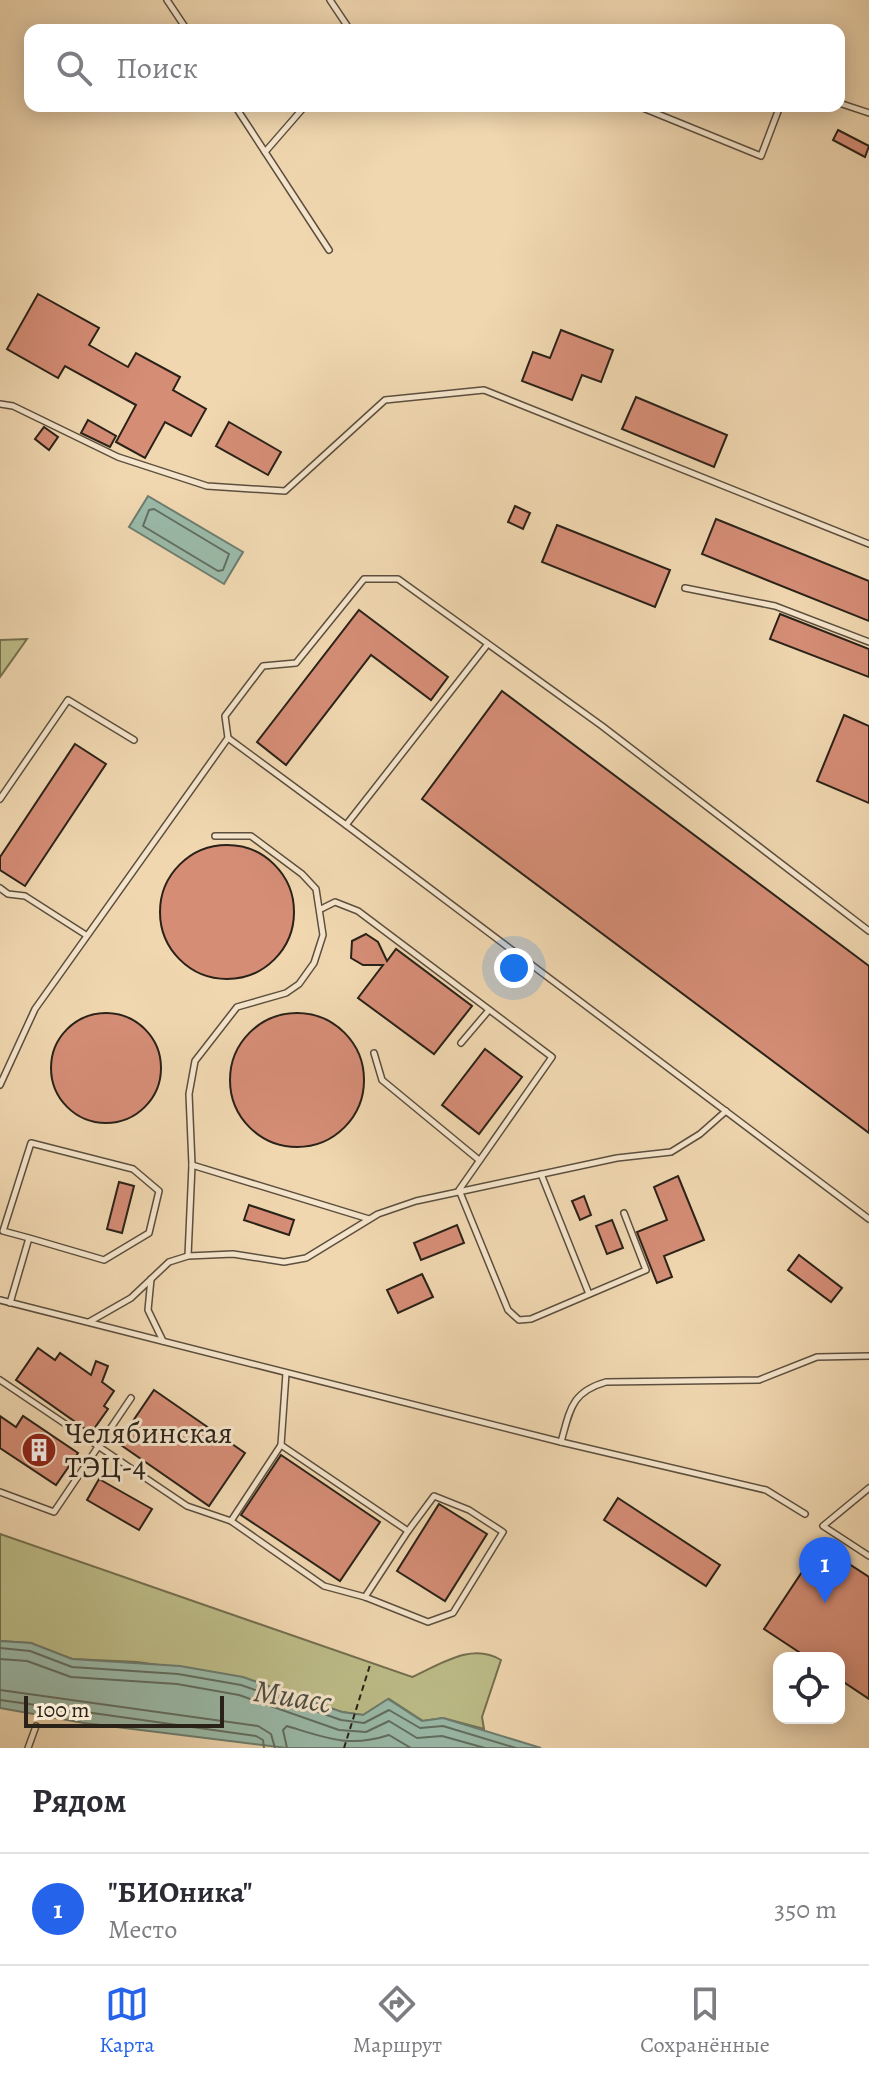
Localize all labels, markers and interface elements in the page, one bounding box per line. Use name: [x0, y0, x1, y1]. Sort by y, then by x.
search box: [24, 24, 845, 112]
icon: search: [52, 46, 96, 90]
text: Поиск: [116, 48, 198, 88]
your location: [494, 948, 534, 988]
place label: Челябинская ТЭЦ-4: [65, 1413, 233, 1487]
building icon: Челябинская ТЭЦ-4: [20, 1431, 58, 1469]
pin: 1: [799, 1537, 851, 1603]
map controls: [773, 1652, 845, 1724]
button: locate: [773, 1652, 845, 1724]
water label: Миасс: [251, 1668, 336, 1724]
scale bar: [24, 1692, 224, 1728]
text: 100 m: [36, 1695, 90, 1725]
text: Рядом: [32, 1777, 126, 1824]
text: "БИОника": [108, 1872, 252, 1912]
text: 1: [53, 1892, 63, 1927]
text: 350 m: [774, 1892, 837, 1927]
text: Место: [108, 1912, 177, 1947]
tab: Карта: [99, 1982, 155, 2060]
tab: Маршрут: [353, 1982, 442, 2060]
tab: Сохранённые: [640, 1982, 770, 2060]

